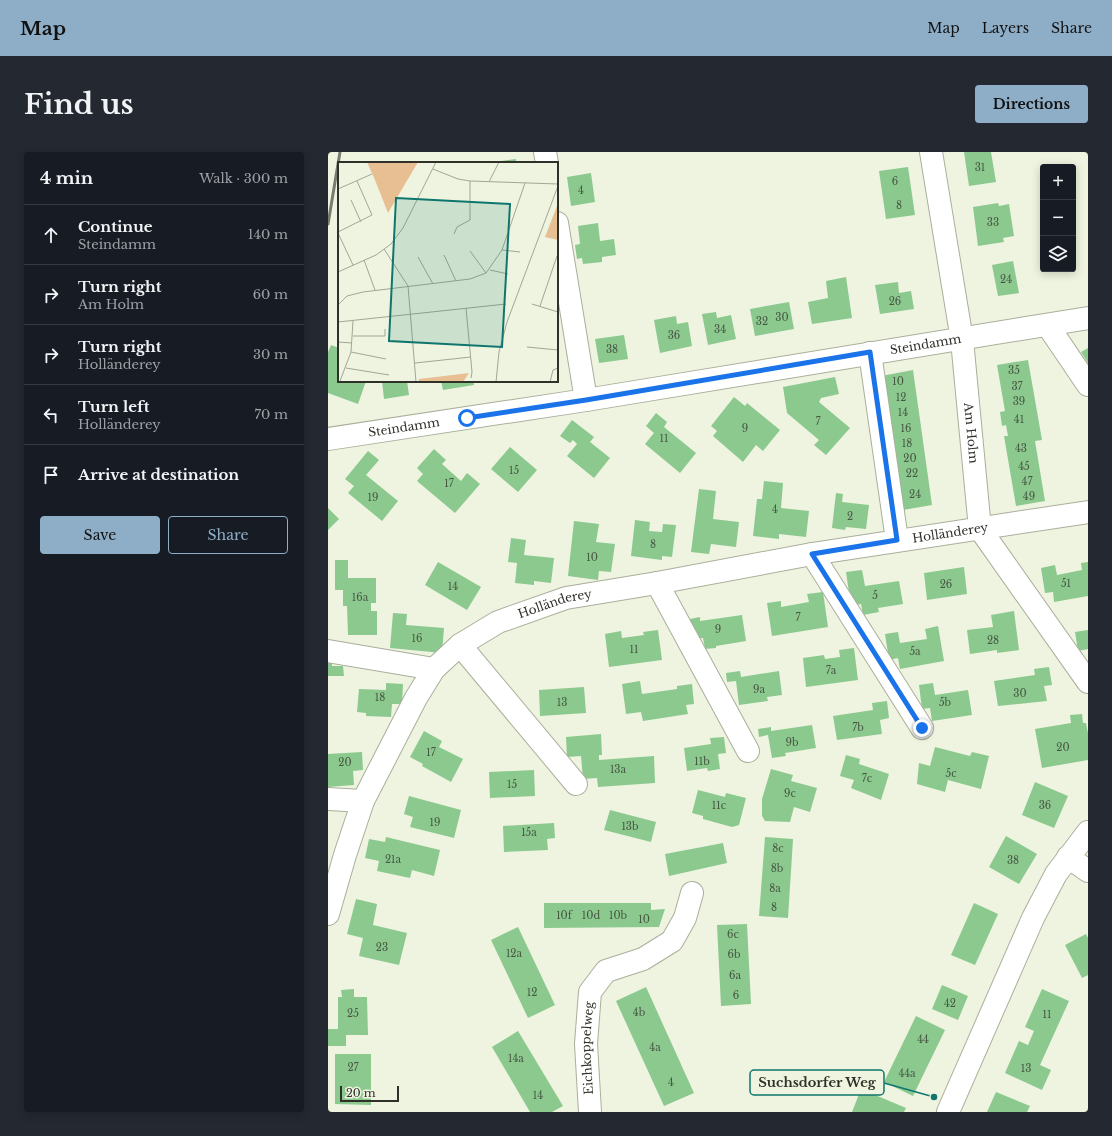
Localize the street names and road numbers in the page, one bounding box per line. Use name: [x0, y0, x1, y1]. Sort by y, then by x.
street label: Steindamm: [889, 331, 962, 357]
street label: Am Holm: [961, 401, 982, 464]
street label: Steindamm: [367, 414, 441, 440]
street label: Holländerey: [911, 519, 989, 546]
street label: Holländerey: [516, 586, 593, 621]
street label: Eichkoppelweg: [578, 1000, 596, 1095]

